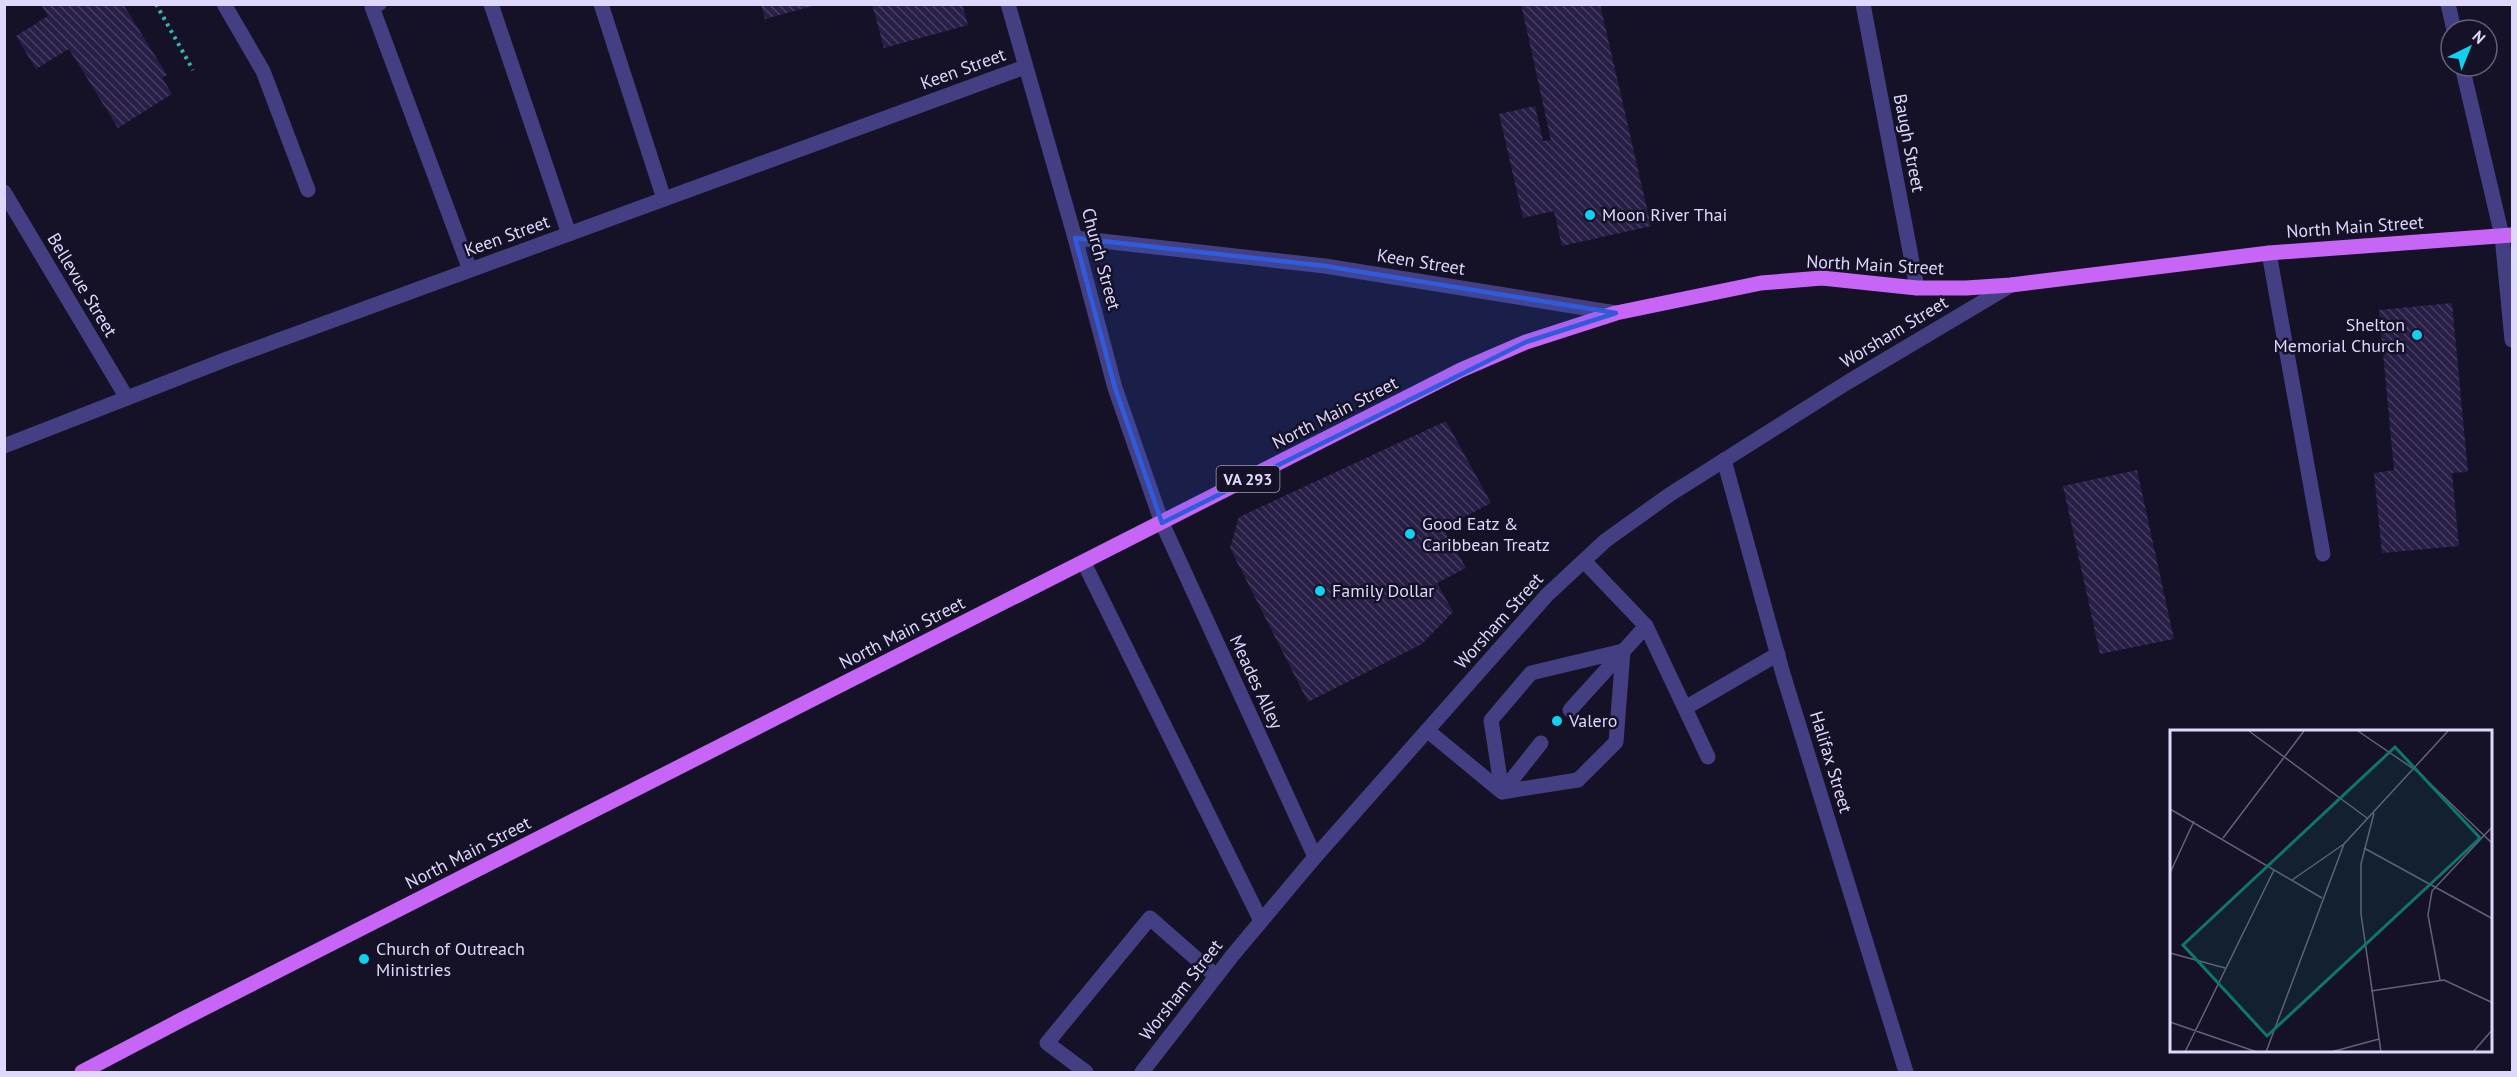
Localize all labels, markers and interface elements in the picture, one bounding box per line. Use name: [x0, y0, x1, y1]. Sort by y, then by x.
north arrow: [2439, 18, 2499, 78]
text: N: [2469, 26, 2490, 48]
street label: Keen Street: [917, 43, 1009, 95]
street label: Baugh Street: [1889, 92, 1930, 194]
place label: Moon River Thai: [1602, 203, 1727, 226]
street label: Church Street: [1077, 205, 1126, 312]
marker: Moon River Thai: [1583, 208, 1597, 222]
street label: Keen Street: [461, 210, 553, 262]
street label: North Main Street: [2285, 210, 2424, 243]
street label: Bellevue Street: [42, 229, 122, 341]
street label: Keen Street: [1375, 243, 1467, 280]
street label: North Main Street: [1806, 249, 1944, 280]
street label: Worsham Street: [1836, 290, 1952, 373]
place label: Shelton Memorial Church: [2274, 313, 2405, 357]
marker: Shelton Memorial Church: [2410, 328, 2424, 342]
street label: North Main Street: [1268, 371, 1401, 454]
road number: VA 293: [1216, 466, 1280, 492]
place label: Good Eatz & Caribbean Treatz: [1422, 512, 1550, 556]
marker: Good Eatz & Caribbean Treatz: [1403, 527, 1417, 541]
street label: Worsham Street: [1449, 568, 1548, 674]
place label: Family Dollar: [1332, 579, 1434, 602]
marker: Family Dollar: [1313, 584, 1327, 598]
street label: North Main Street: [835, 591, 968, 674]
street label: Meades Alley: [1225, 631, 1289, 733]
street label: Halifax Street: [1805, 708, 1858, 816]
place label: Valero: [1568, 709, 1617, 732]
marker: Valero: [1550, 714, 1564, 728]
inset map: [2170, 730, 2493, 1053]
street label: North Main Street: [401, 811, 534, 894]
street label: Worsham Street: [1134, 935, 1227, 1045]
place label: Church of Outreach Ministries: [376, 937, 525, 981]
marker: Church of Outreach Ministries: [357, 952, 371, 966]

